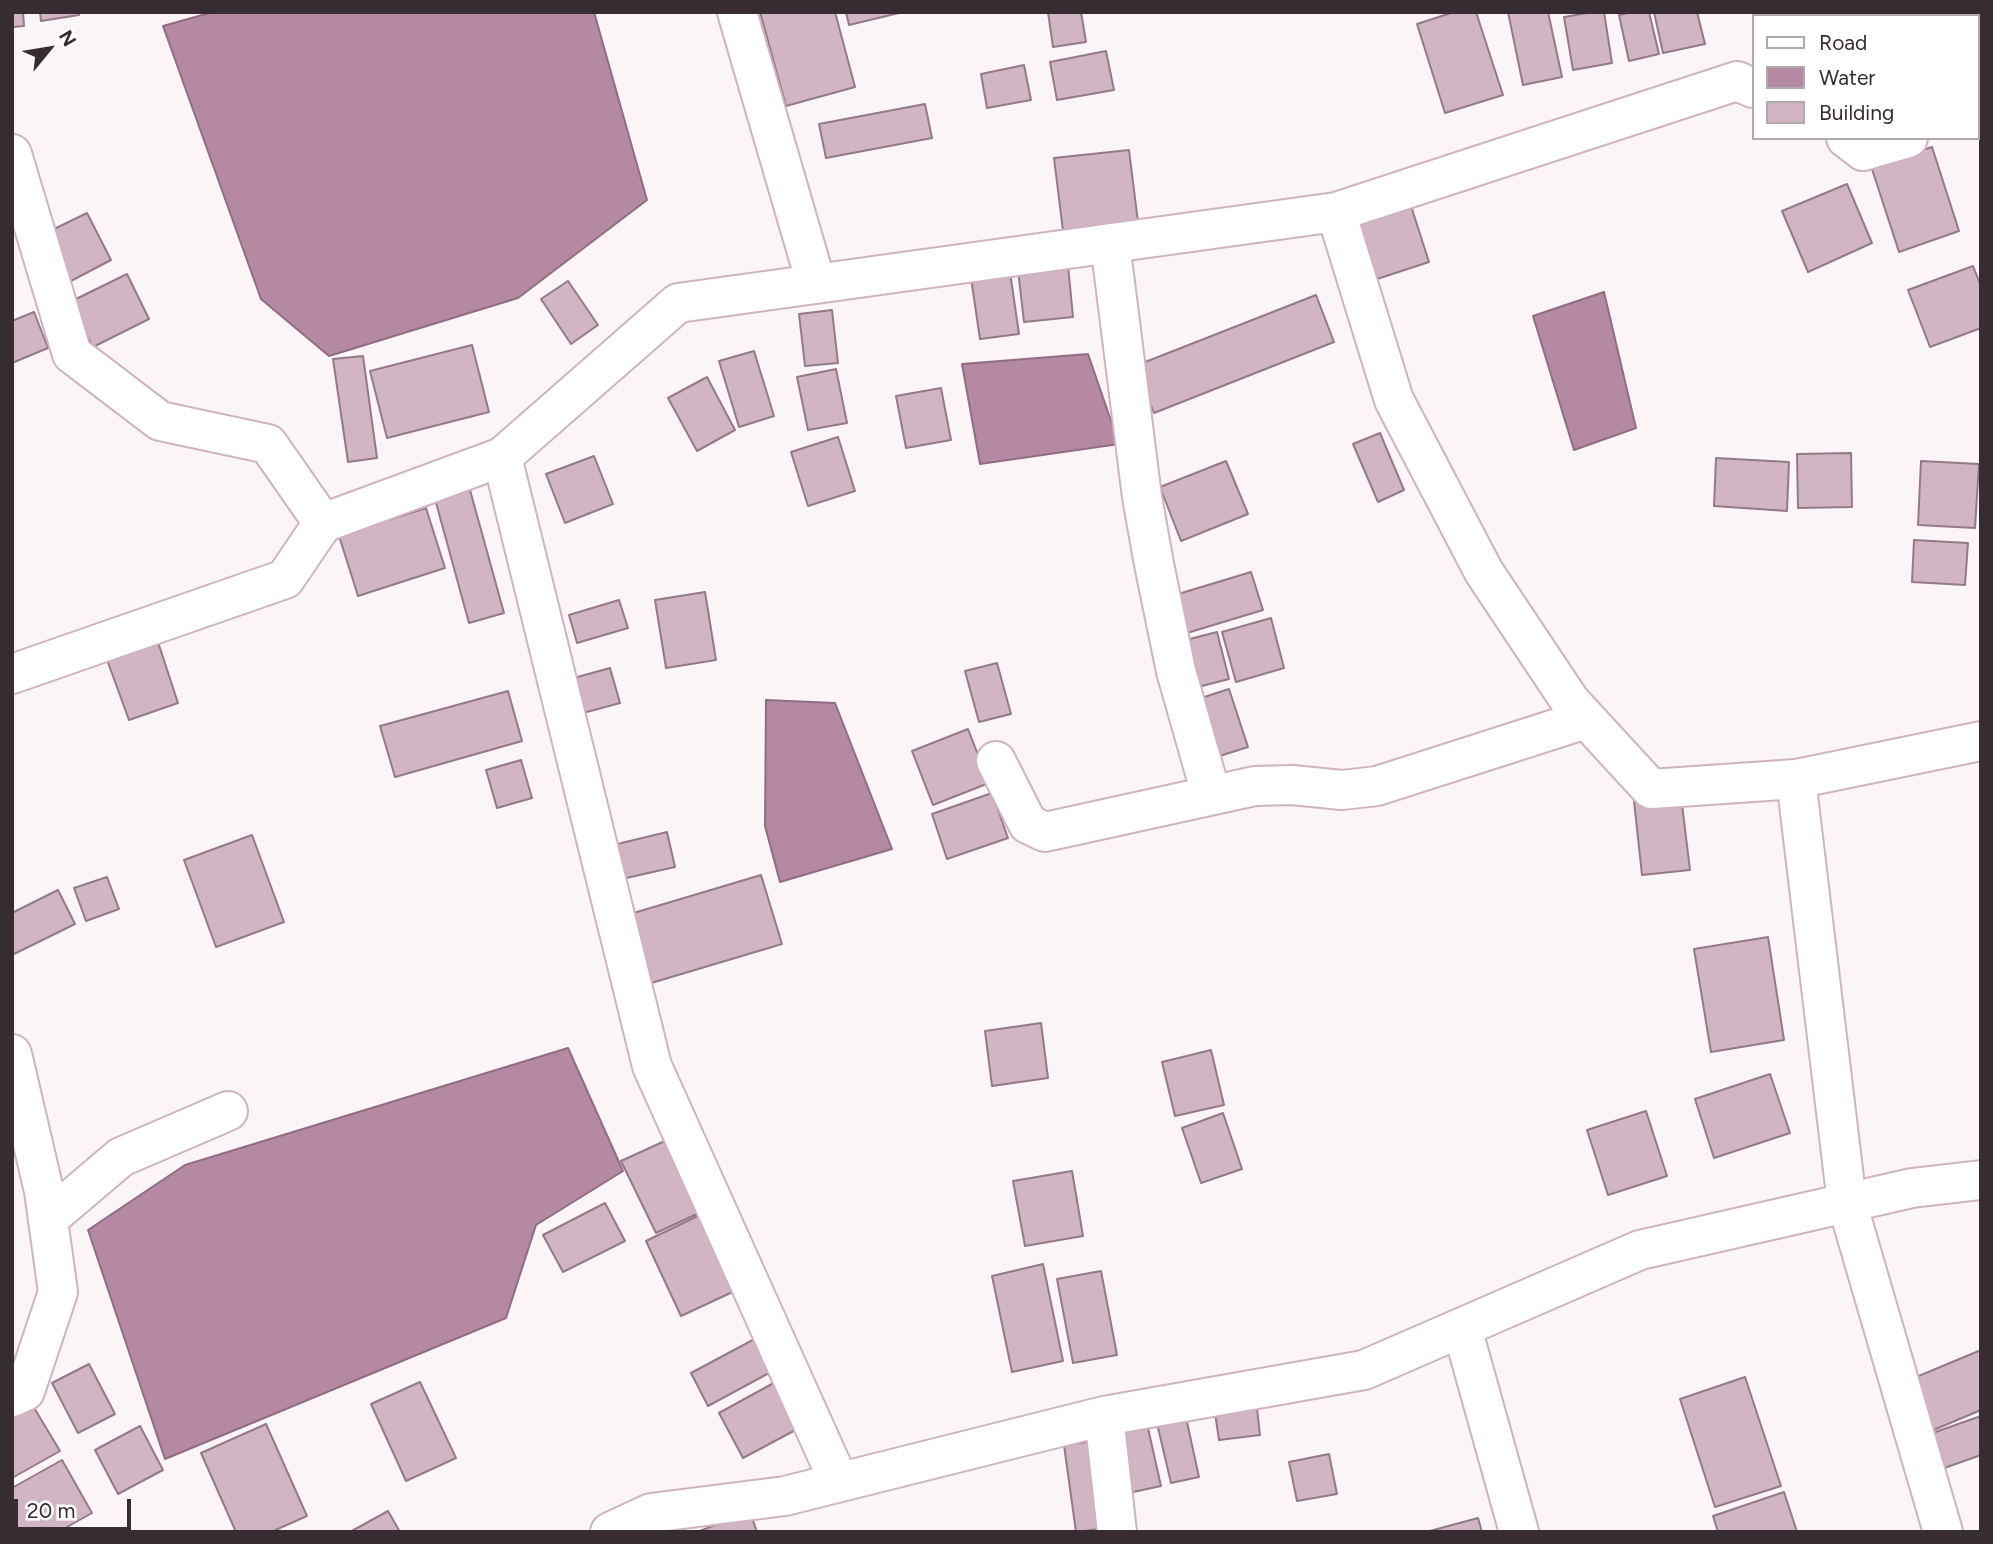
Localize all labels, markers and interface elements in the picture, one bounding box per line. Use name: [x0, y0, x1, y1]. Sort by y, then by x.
north arrow: [14, 14, 84, 84]
legend: [1752, 14, 1979, 140]
text: N: [54, 26, 81, 50]
text: Road: [1819, 30, 1867, 55]
text: Water: [1819, 65, 1875, 90]
text: Building: [1819, 100, 1894, 125]
scale bar: [18, 1484, 135, 1528]
text: 20 m: [27, 1498, 75, 1523]

